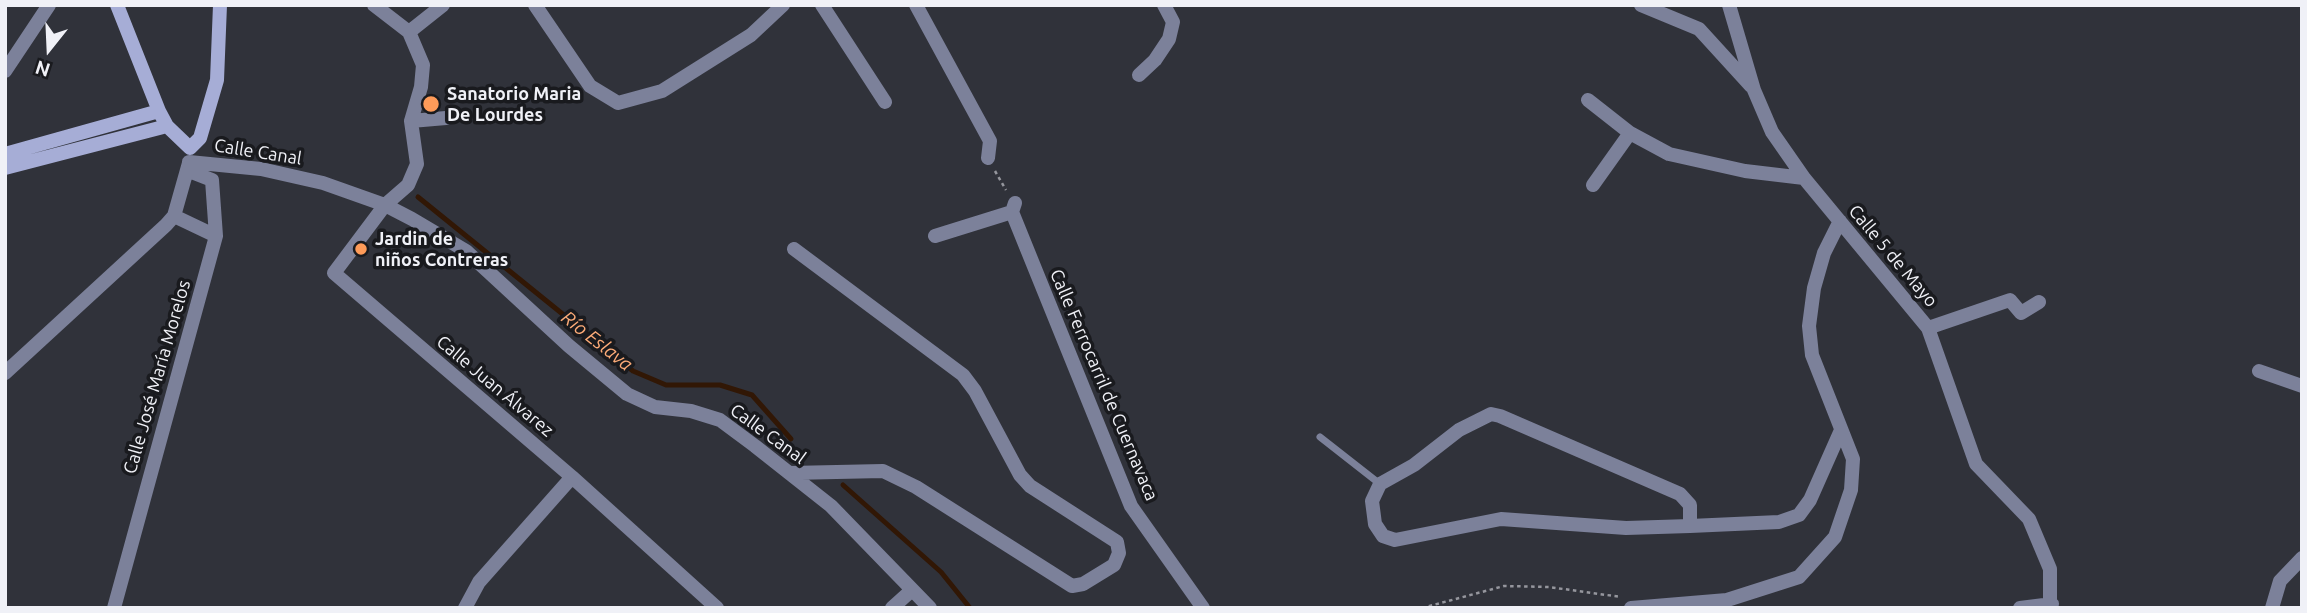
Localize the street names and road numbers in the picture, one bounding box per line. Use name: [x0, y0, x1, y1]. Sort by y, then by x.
street label: Calle Canal: [213, 134, 303, 170]
street label: Calle 5 de Mayo: [1844, 201, 1942, 311]
street label: Calle Ferrocarril de Cuernavaca: [1045, 266, 1163, 504]
street label: Calle José María Morelos: [119, 278, 195, 476]
street label: Calle Juan Álvarez: [432, 331, 558, 441]
street label: Calle Canal: [726, 399, 810, 469]

